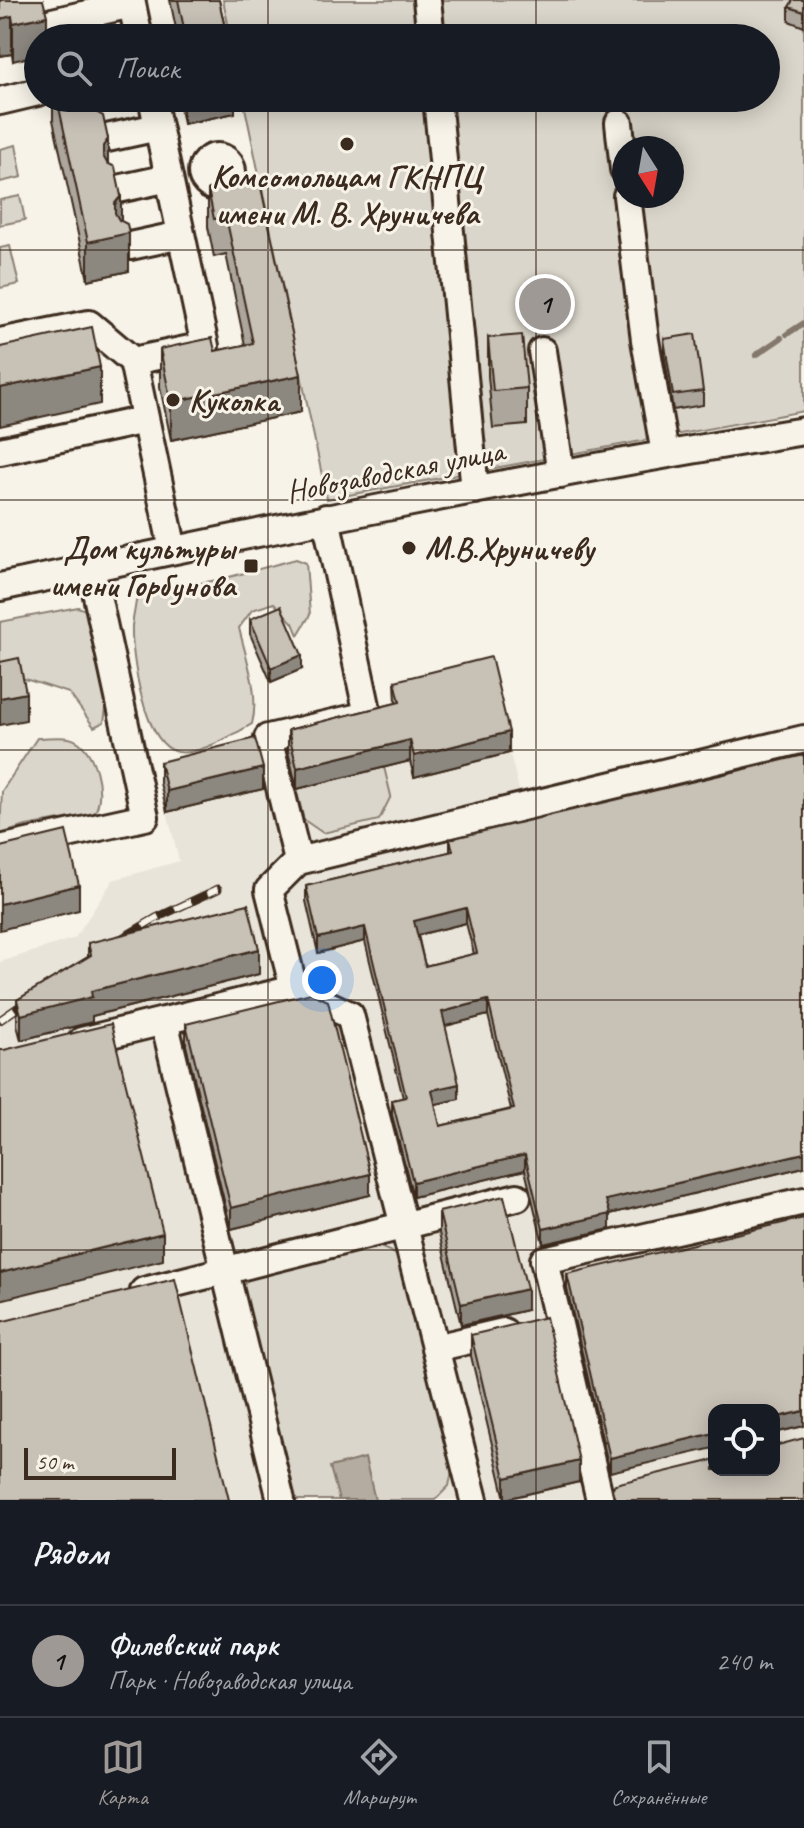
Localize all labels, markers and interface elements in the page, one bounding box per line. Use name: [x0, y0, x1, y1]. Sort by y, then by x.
search box: [24, 24, 780, 112]
icon: search: [52, 46, 96, 90]
text: Поиск: [116, 49, 179, 87]
marker: Комсомольцам ГКНПЦ имени М. В. Хруничева: [338, 135, 356, 153]
north arrow: [612, 136, 684, 208]
place label: Комсомольцам ГКНПЦ имени М. В. Хруничева: [211, 156, 485, 234]
pin: 1: [519, 274, 571, 334]
place label: Куколка: [189, 380, 282, 421]
marker: Куколка: [164, 391, 182, 409]
street label: Новозаводская улица: [283, 429, 510, 512]
place label: Дом культуры имени Горбунова: [50, 528, 238, 606]
place label: М.В.Хруничеву: [425, 528, 597, 569]
marker: М.В.Хруничеву: [400, 539, 418, 557]
marker: Дом культуры имени Горбунова: [242, 557, 260, 575]
your location: [302, 960, 342, 1000]
map controls: [708, 1404, 780, 1476]
button: locate: [708, 1404, 780, 1476]
scale bar: [24, 1444, 176, 1480]
text: 50 m: [36, 1448, 73, 1476]
text: Рядом: [32, 1531, 108, 1574]
text: Филевский парк: [108, 1626, 279, 1664]
text: 1: [52, 1645, 64, 1678]
text: 240 m: [716, 1645, 772, 1678]
text: Парк · Новозаводская улица: [108, 1664, 351, 1697]
tab: Карта: [98, 1735, 148, 1811]
tab: Маршрут: [343, 1735, 416, 1811]
tab: Сохранённые: [611, 1735, 706, 1811]

